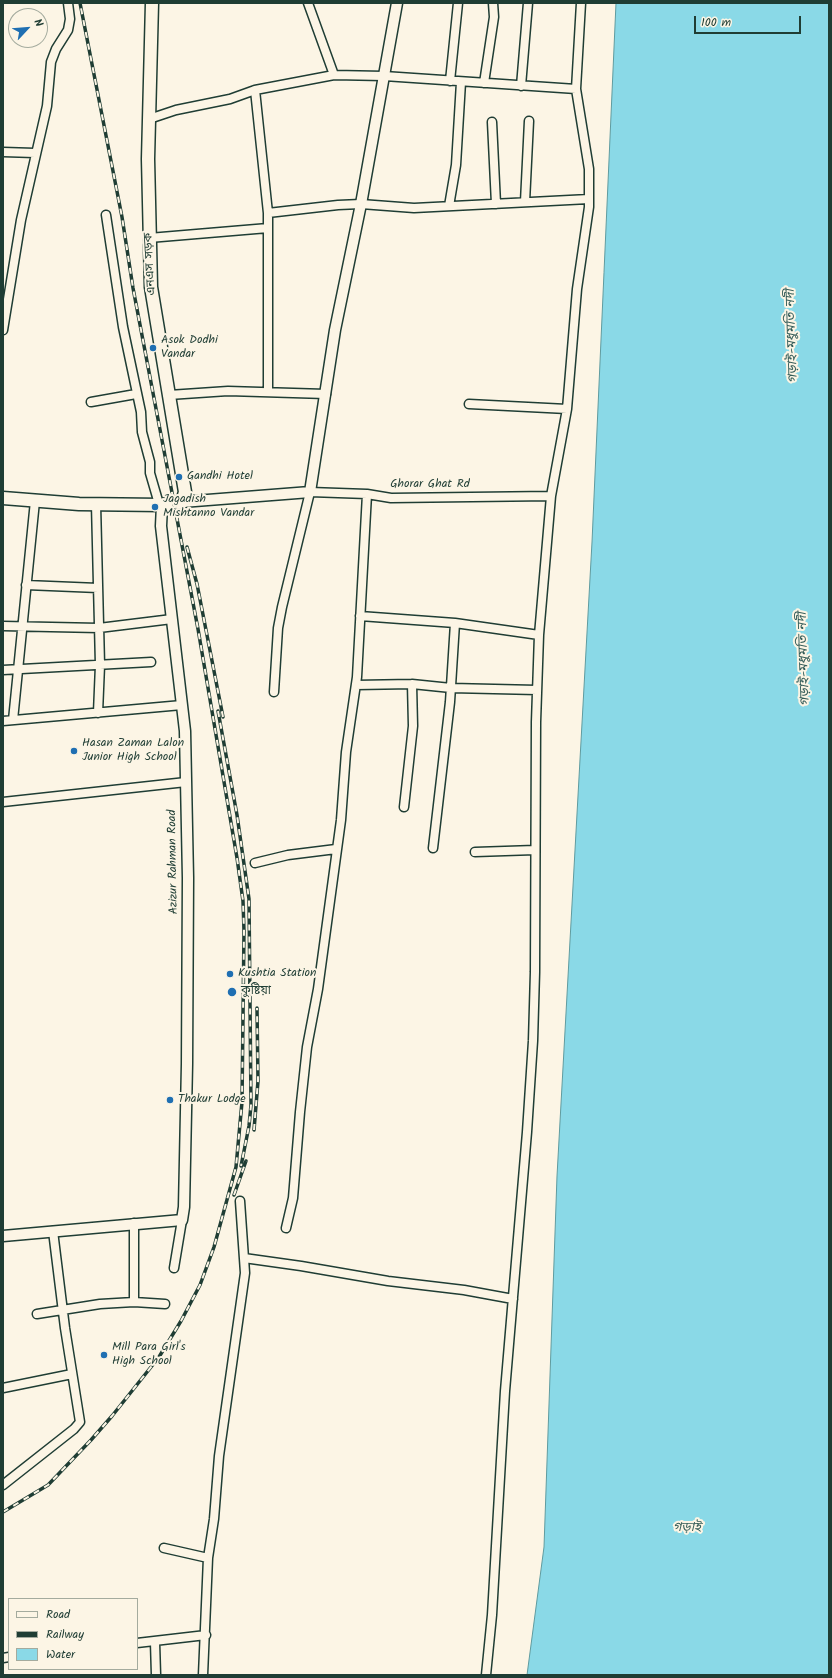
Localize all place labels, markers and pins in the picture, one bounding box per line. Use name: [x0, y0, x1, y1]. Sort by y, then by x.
place label: Asok Dodhi Vandar: [161, 334, 218, 362]
marker: Asok Dodhi Vandar: [148, 343, 158, 353]
place label: Gandhi Hotel: [187, 470, 253, 484]
marker: Gandhi Hotel: [174, 472, 184, 482]
place label: Jagadish Mishtanno Vandar: [163, 493, 254, 521]
marker: Jagadish Mishtanno Vandar: [150, 502, 160, 512]
place label: Hasan Zaman Lalon Junior High School: [82, 737, 184, 765]
marker: Hasan Zaman Lalon Junior High School: [69, 746, 79, 756]
place label: Kushtia Station: [238, 967, 316, 981]
marker: Kushtia Station: [225, 969, 235, 979]
place label: কুষ্টিয়া: [241, 985, 271, 999]
marker: কুষ্টিয়া: [226, 986, 238, 998]
place label: Thakur Lodge: [178, 1093, 246, 1107]
marker: Thakur Lodge: [165, 1095, 175, 1105]
place label: Mill Para Girl's High School: [112, 1341, 186, 1369]
marker: Mill Para Girl's High School: [99, 1350, 109, 1360]

